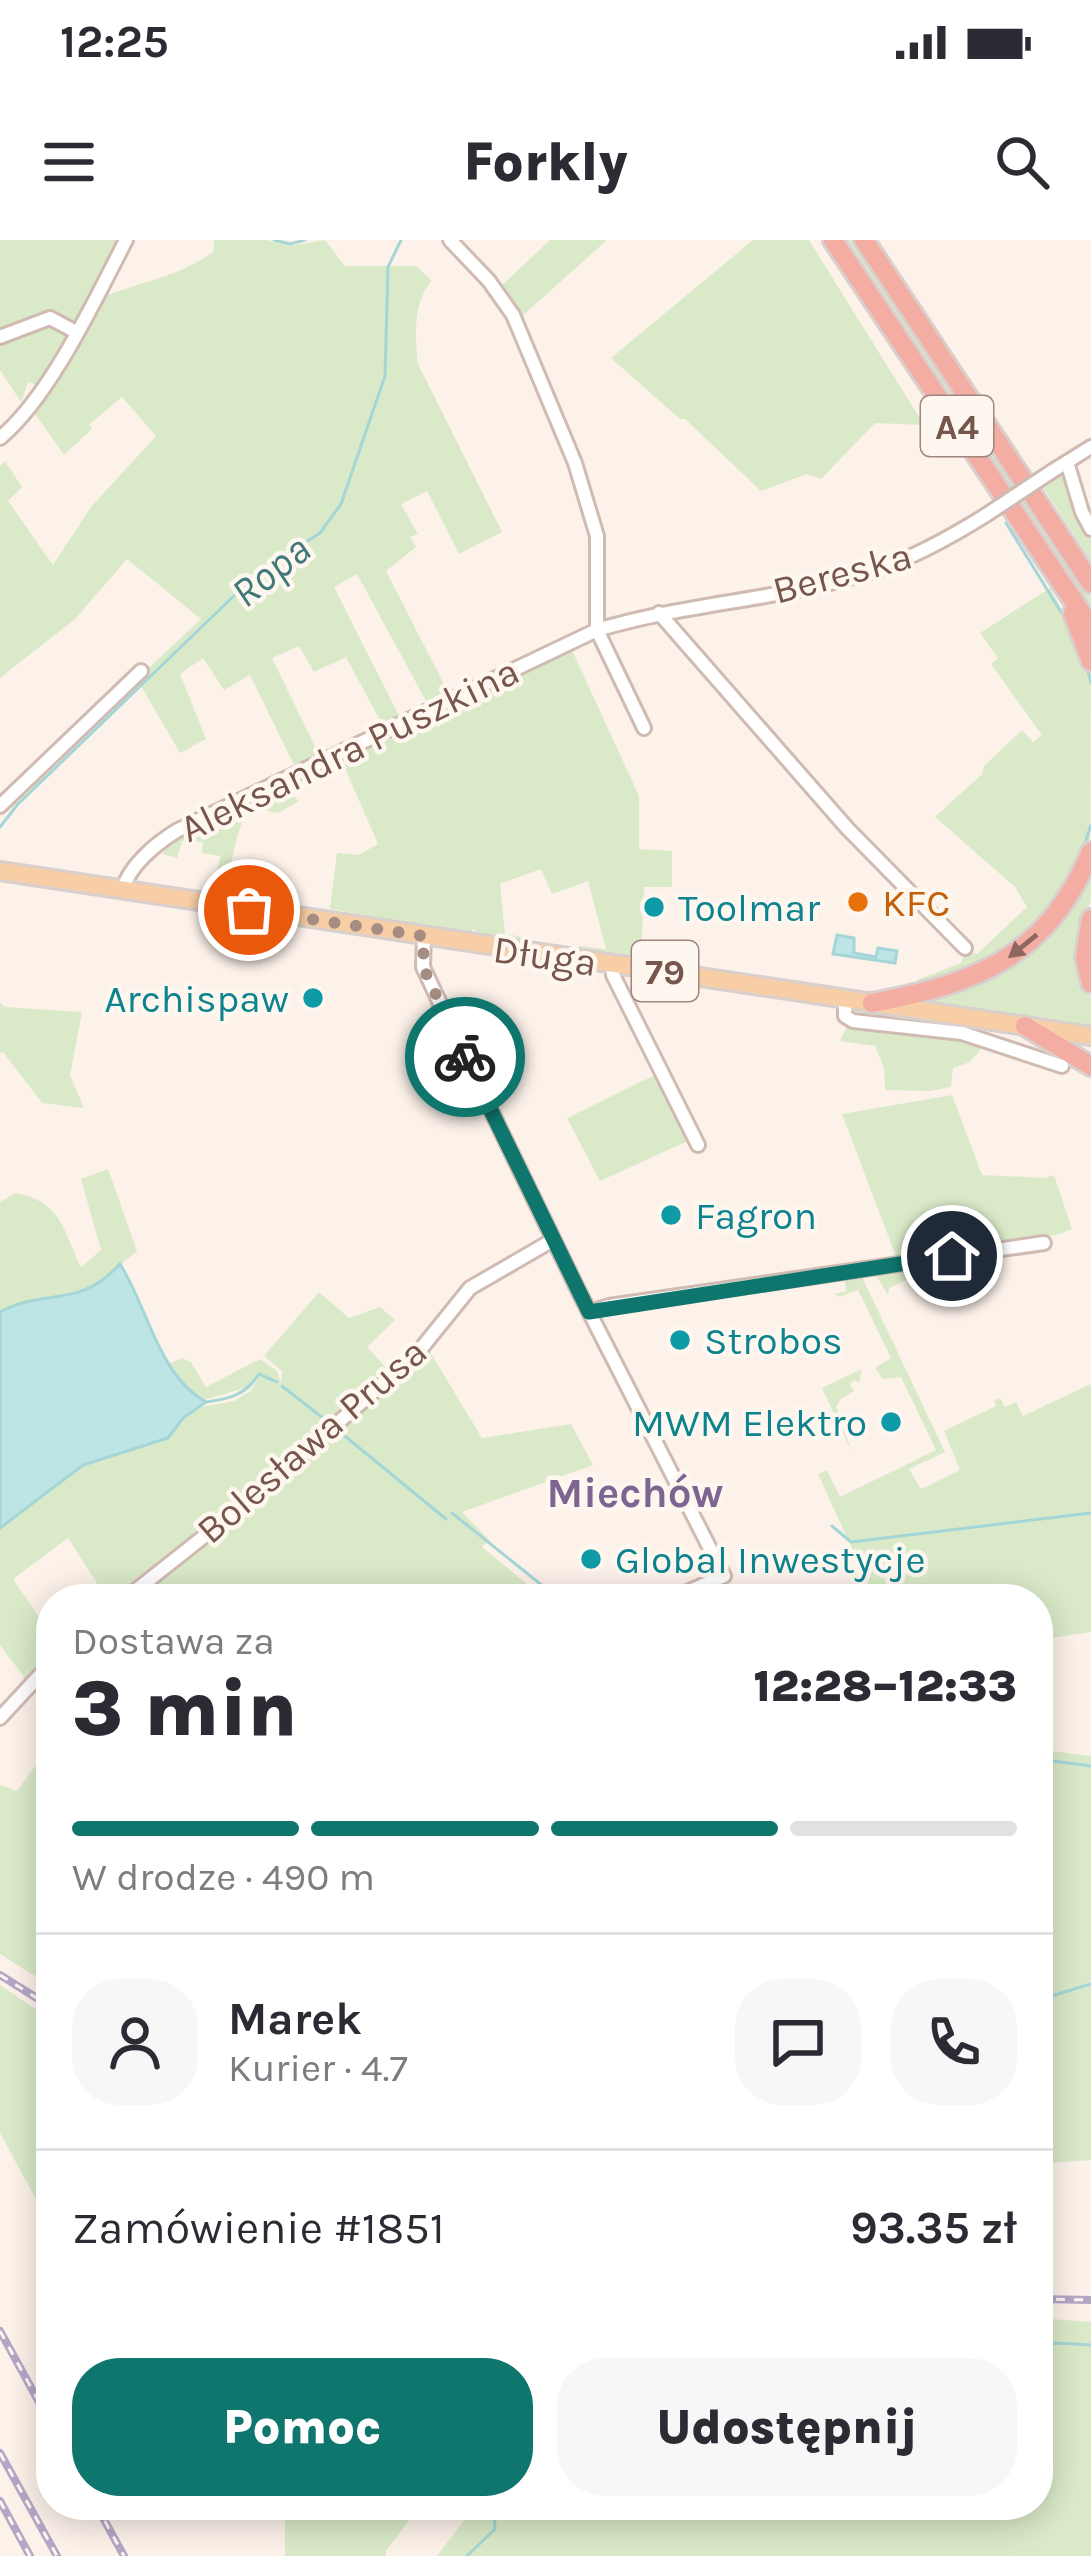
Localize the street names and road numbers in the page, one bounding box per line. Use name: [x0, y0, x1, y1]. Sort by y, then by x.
road number: A4: [921, 396, 993, 456]
street label: Bereska: [768, 532, 917, 614]
street label: Aleksandra Puszkina: [172, 648, 527, 852]
street label: Długa: [490, 926, 599, 986]
road number: 79: [632, 941, 698, 1001]
street label: Bolesława Prusa: [187, 1328, 436, 1553]

